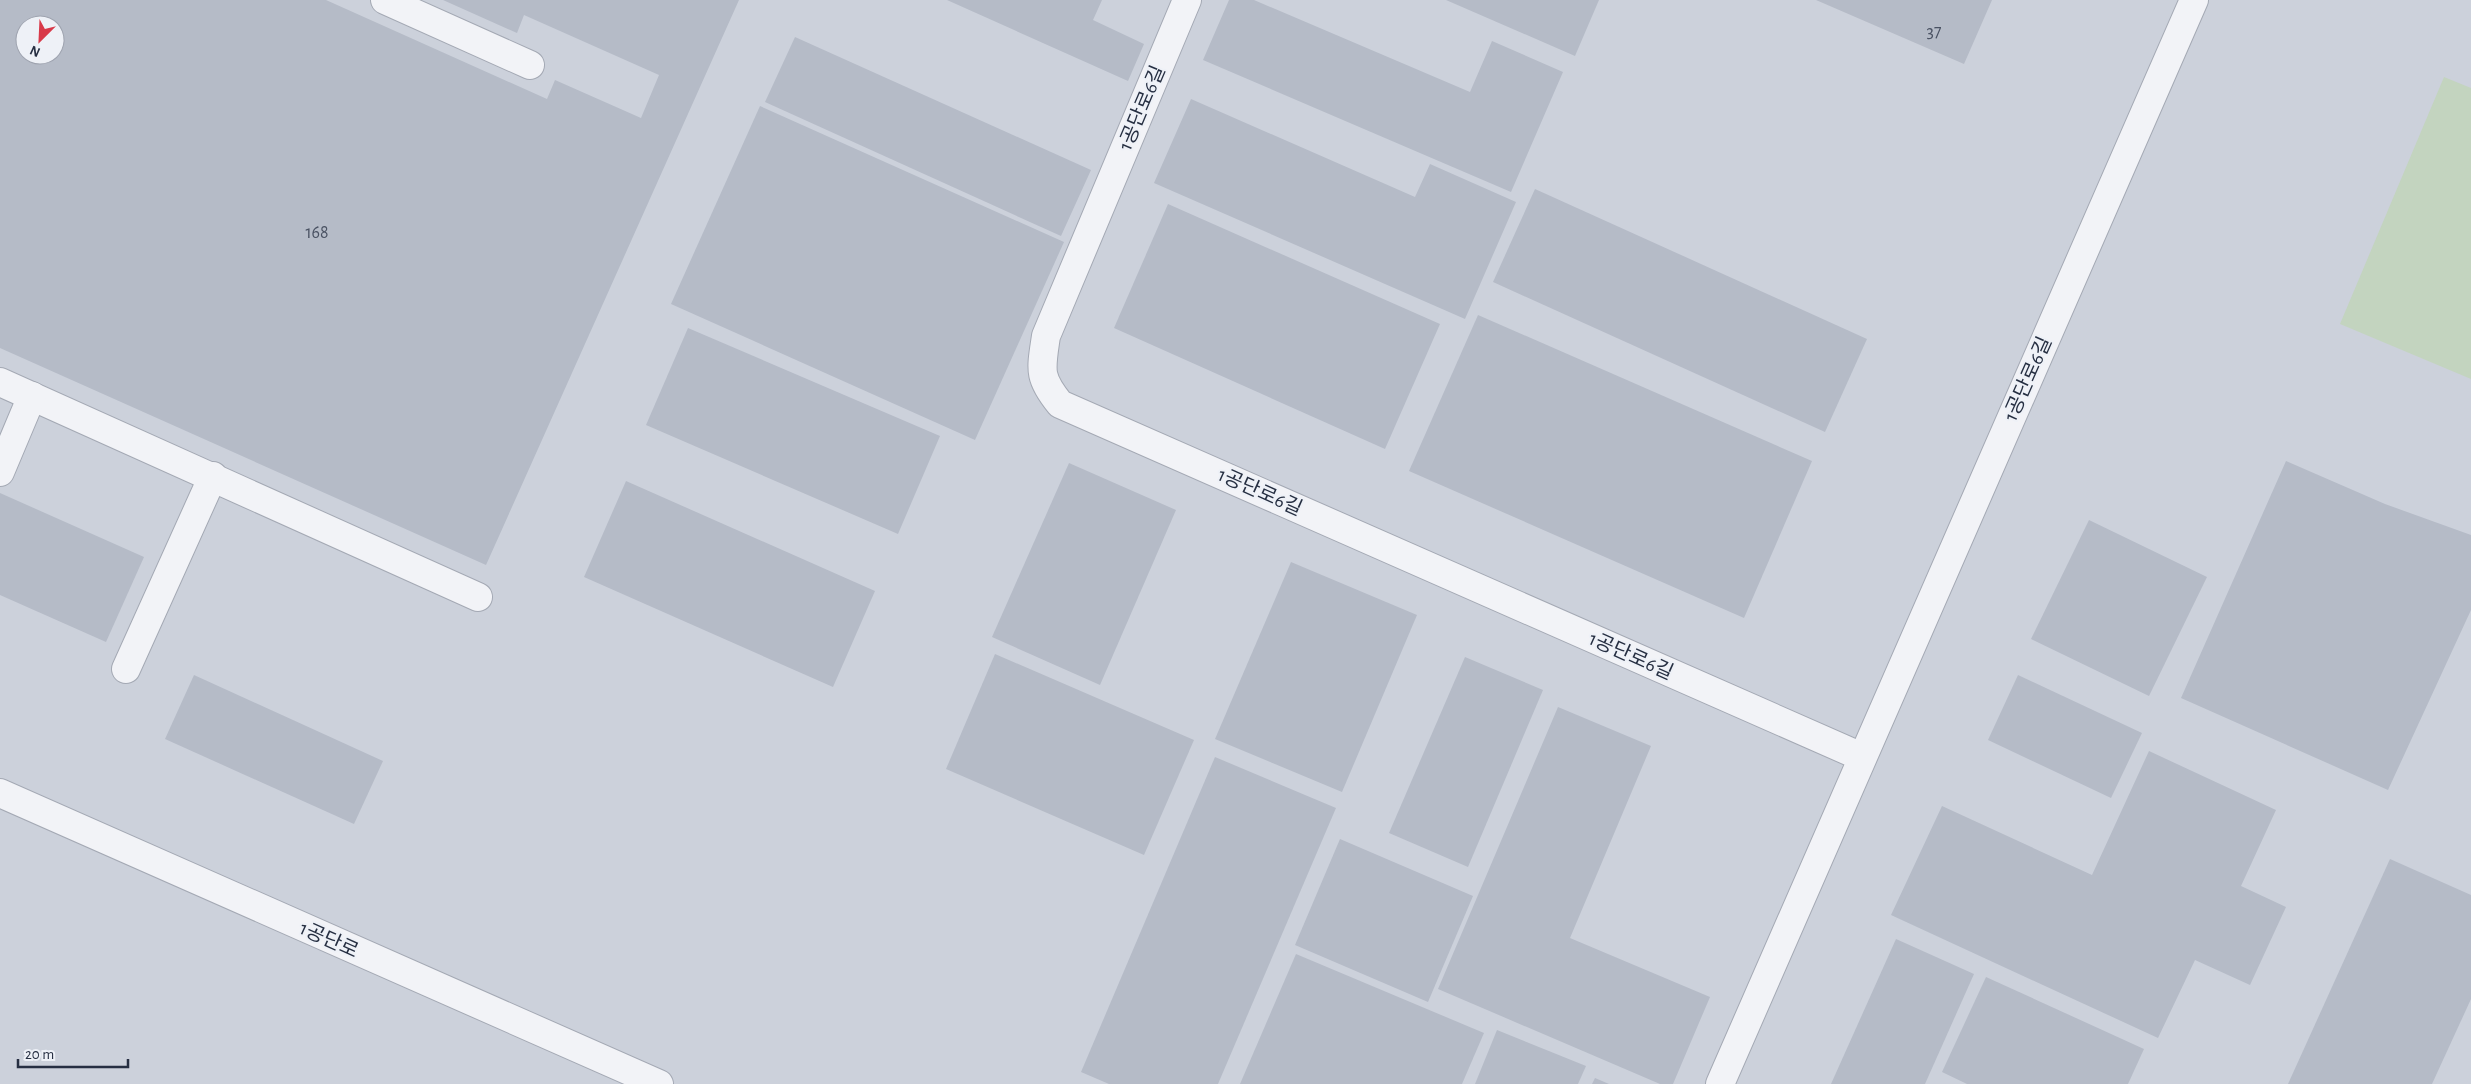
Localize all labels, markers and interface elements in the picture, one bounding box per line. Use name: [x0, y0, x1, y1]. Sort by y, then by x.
north arrow: [15, 15, 65, 65]
house number: 37: [1927, 23, 1941, 41]
text: N: [28, 43, 42, 59]
street label: 1공단로6길: [1114, 62, 1169, 153]
house number: 168: [305, 224, 329, 242]
street label: 1공단로6길: [2000, 333, 2055, 424]
street label: 1공단로6길: [1215, 464, 1306, 519]
street label: 1공단로6길: [1586, 628, 1677, 683]
street label: 1공단로: [297, 917, 362, 962]
scale bar: [18, 1036, 128, 1068]
text: 20 m: [25, 1047, 54, 1062]

